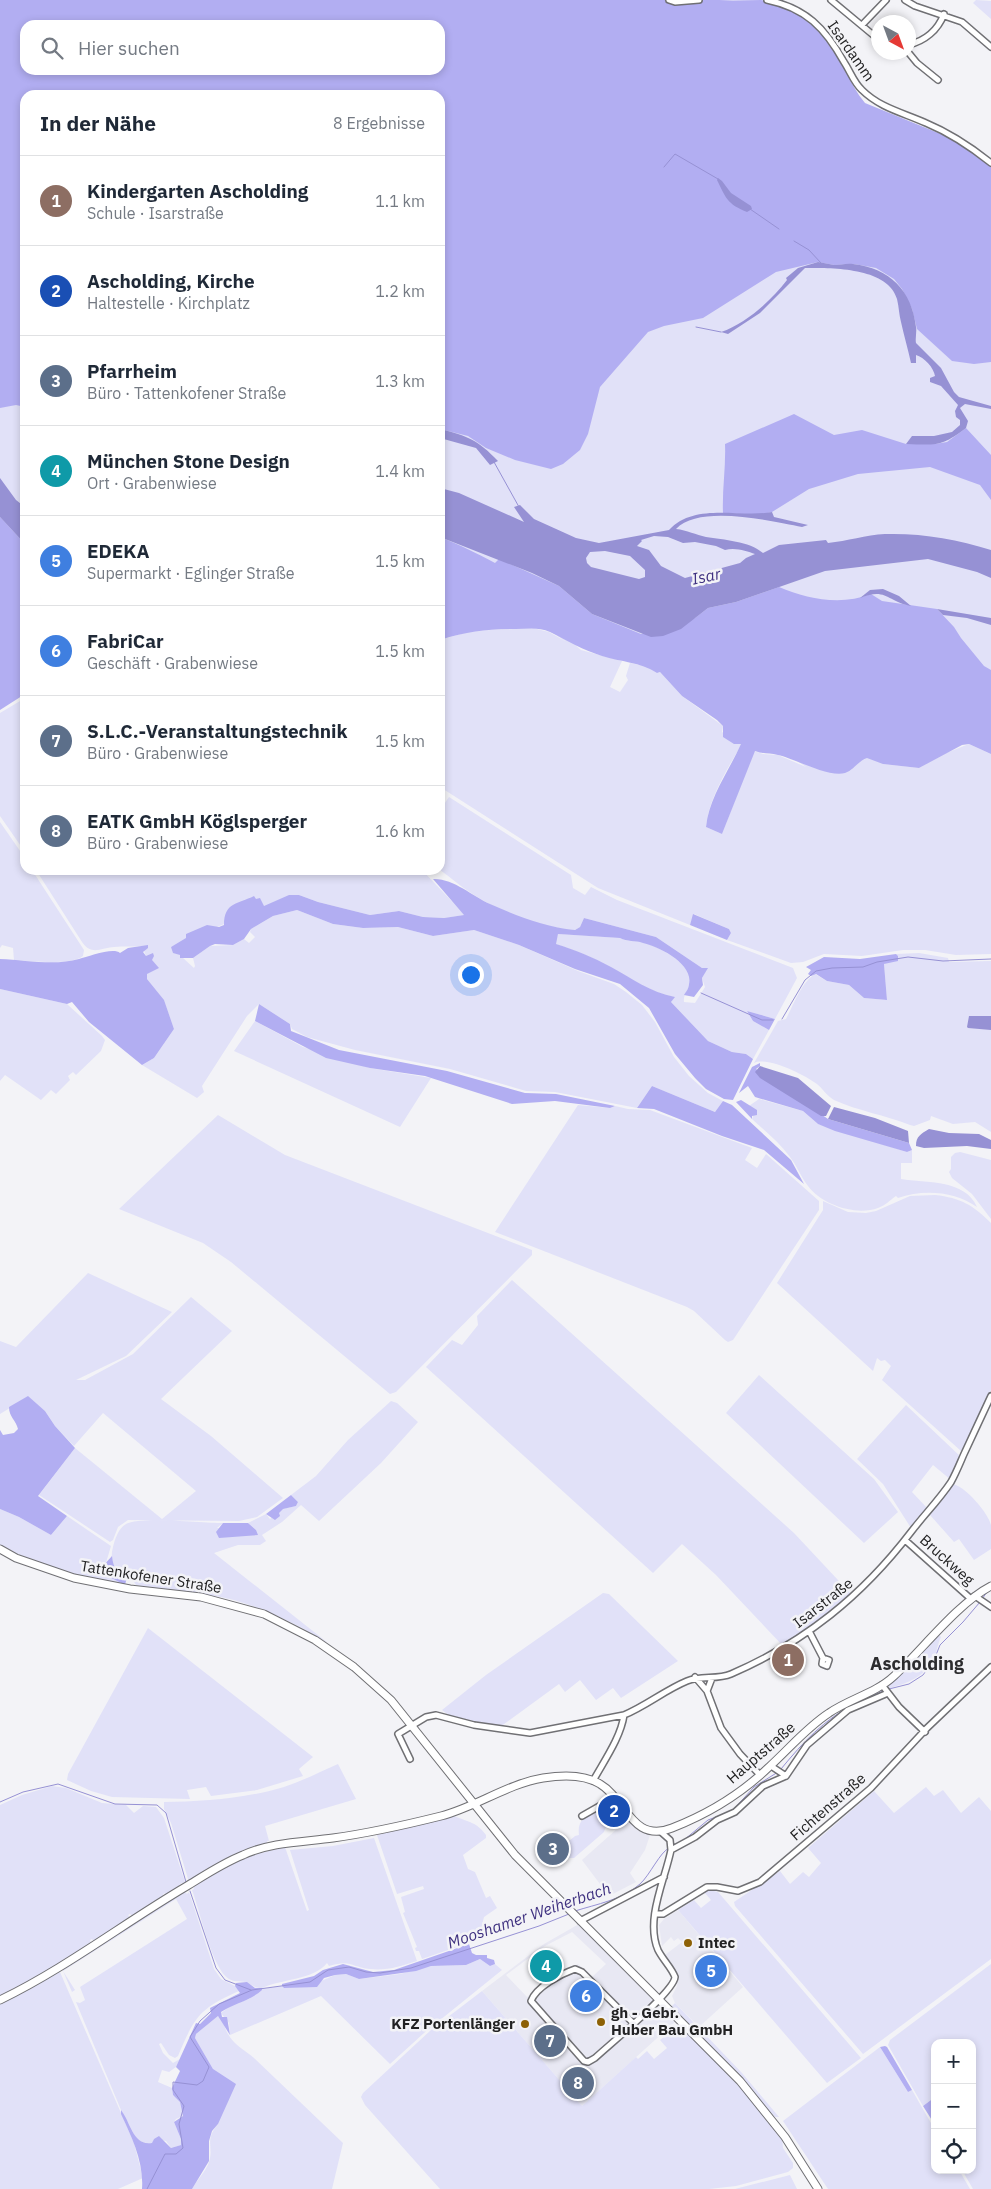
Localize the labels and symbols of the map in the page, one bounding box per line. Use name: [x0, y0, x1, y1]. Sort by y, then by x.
north arrow: [871, 15, 916, 60]
street label: Isardamm: [824, 17, 879, 85]
water label: Isar: [690, 563, 723, 589]
your location: [458, 962, 484, 988]
street label: Bruckweg: [916, 1530, 979, 1589]
street label: Tattenkofener Straße: [79, 1556, 223, 1597]
street label: Isarstraße: [789, 1573, 856, 1632]
pin: 1: [772, 1641, 804, 1679]
district label: Ascholding: [870, 1652, 964, 1675]
street label: Hauptstraße: [722, 1718, 799, 1788]
street label: Fichtenstraße: [786, 1769, 869, 1845]
pin: 2: [598, 1792, 630, 1830]
pin: 3: [537, 1830, 569, 1868]
water label: Mooshamer Weiherbach: [445, 1878, 613, 1952]
place label: Intec: [698, 1933, 736, 1952]
marker: Intec: [682, 1937, 694, 1949]
pin: 4: [530, 1947, 562, 1985]
pin: 5: [695, 1952, 727, 1990]
pin: 6: [570, 1977, 602, 2015]
place label: gh - Gebr. Huber Bau GmbH: [611, 2003, 733, 2039]
place label: KFZ Portenlänger: [391, 2014, 515, 2033]
marker: gh - Gebr. Huber Bau GmbH: [595, 2016, 607, 2028]
marker: KFZ Portenlänger: [519, 2018, 531, 2030]
pin: 7: [534, 2022, 566, 2060]
pin: 8: [562, 2064, 594, 2102]

